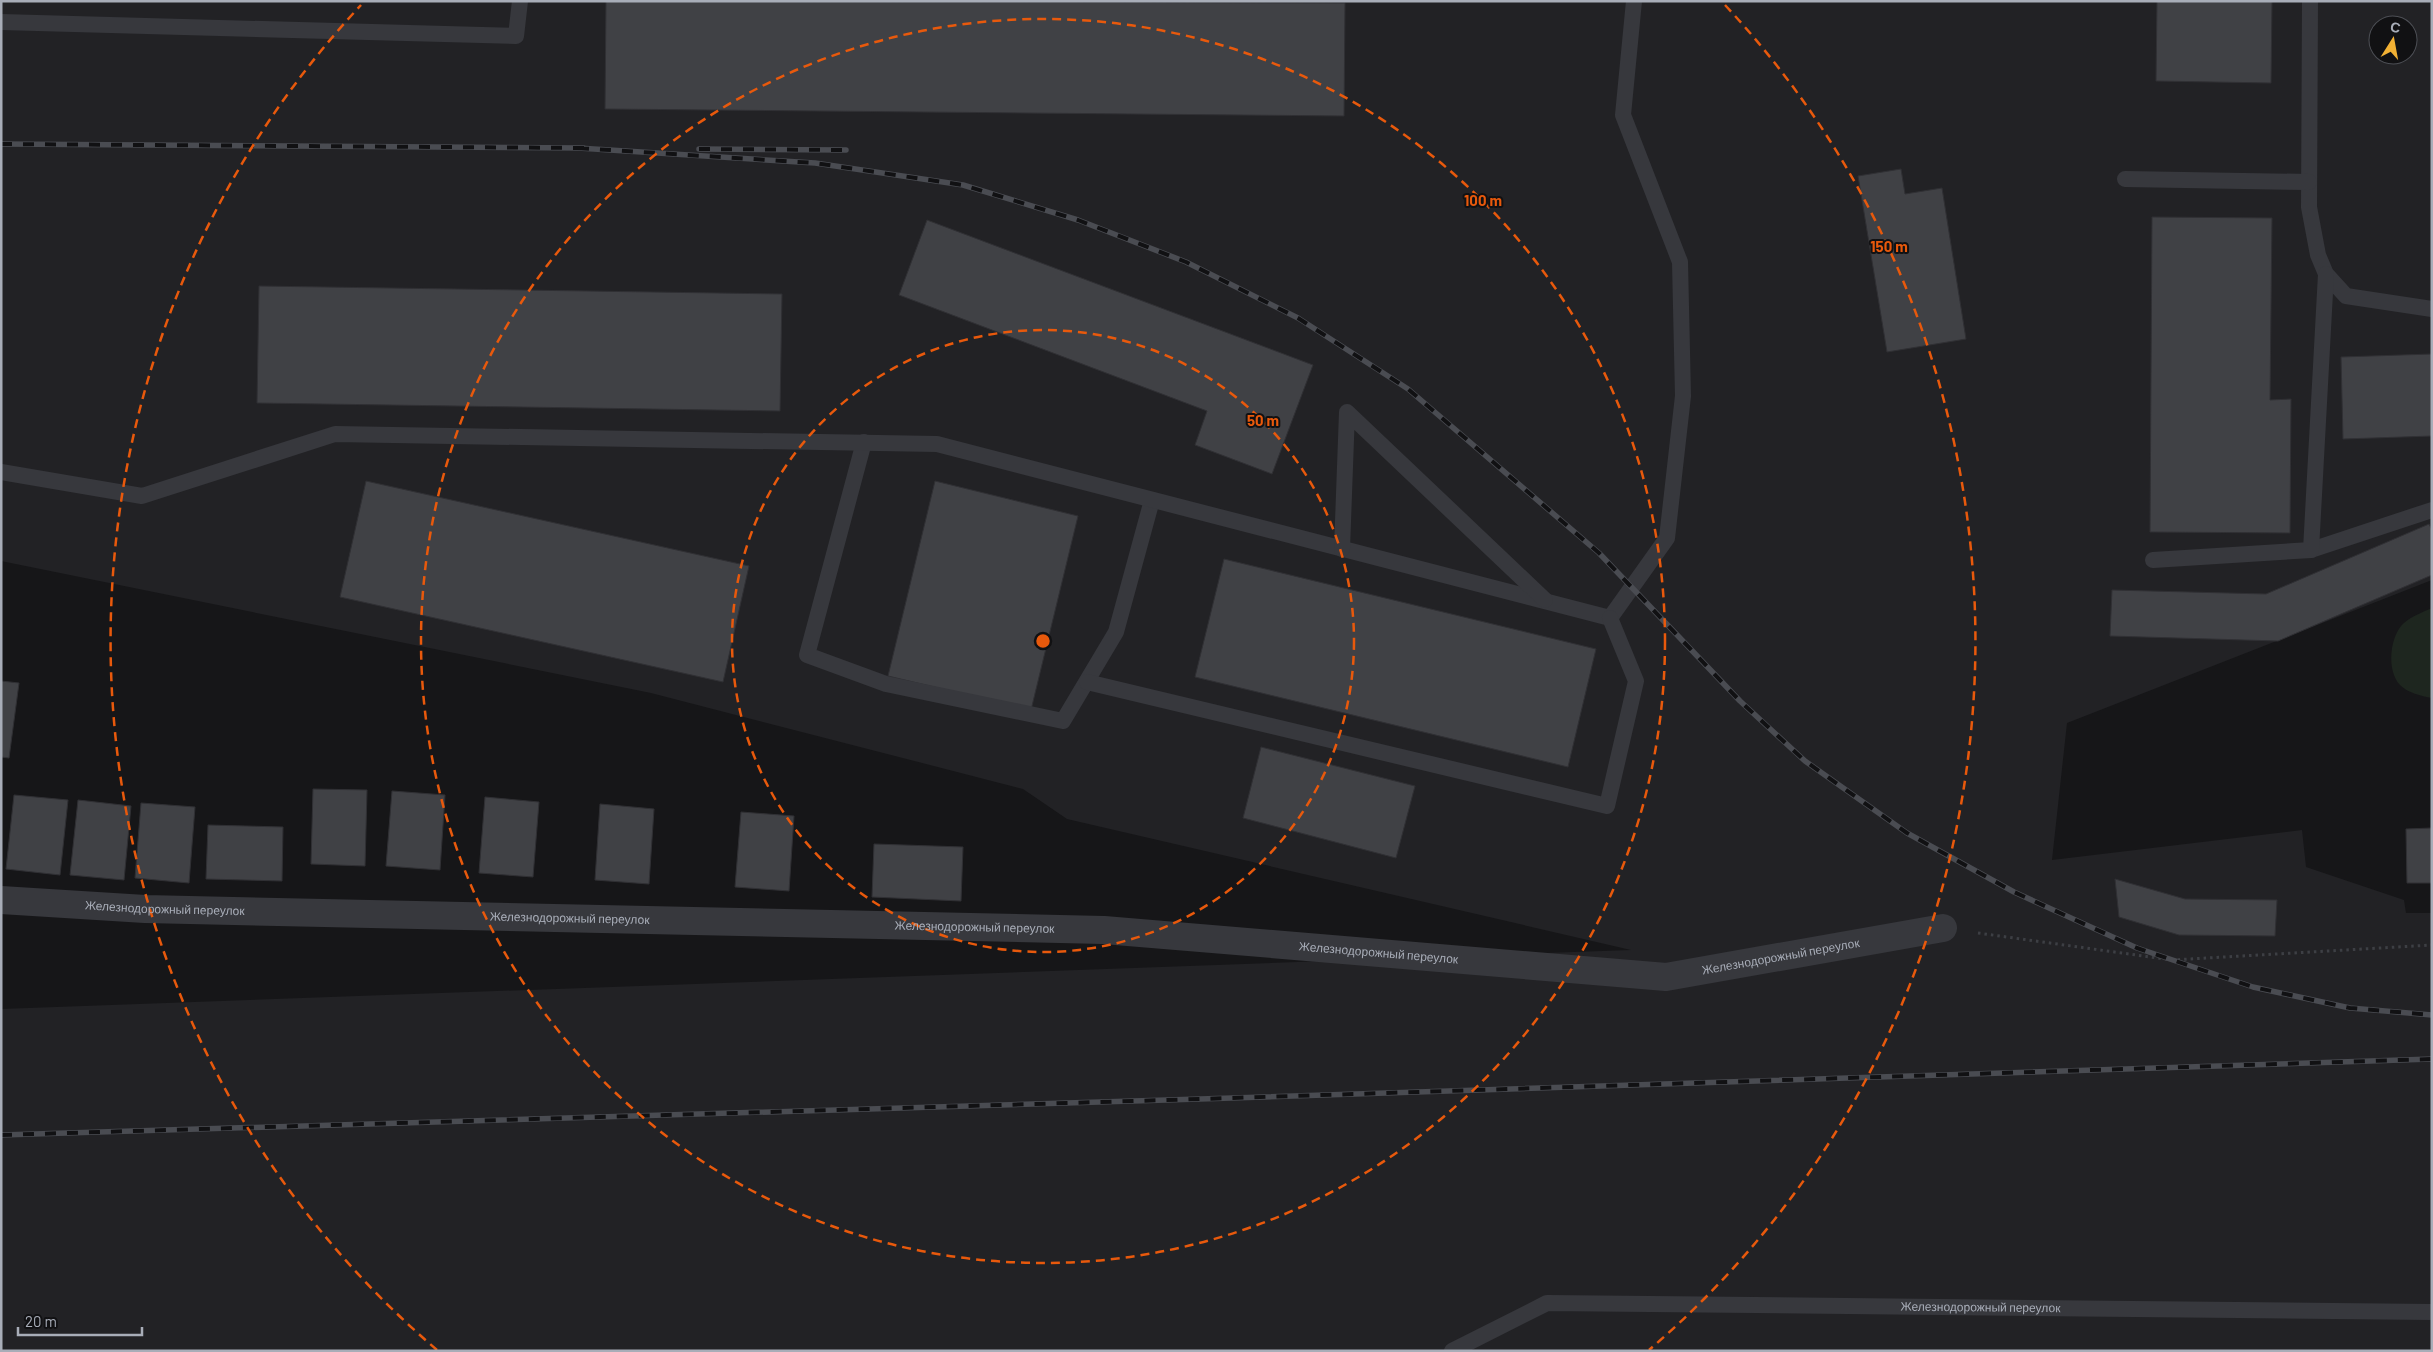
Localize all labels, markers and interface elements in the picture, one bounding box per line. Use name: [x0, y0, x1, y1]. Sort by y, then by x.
north arrow: [2368, 15, 2418, 65]
text: С: [2389, 17, 2402, 36]
text: 100 m: [1464, 191, 1502, 209]
text: 150 m: [1870, 237, 1908, 255]
text: 50 m: [1247, 411, 1279, 429]
centre of rings: [1034, 632, 1052, 650]
street label: Железнодорожный переулок: [85, 897, 246, 918]
street label: Железнодорожный переулок: [490, 909, 650, 927]
street label: Железнодорожный переулок: [894, 917, 1055, 936]
street label: Железнодорожный переулок: [1701, 935, 1861, 977]
street label: Железнодорожный переулок: [1298, 938, 1460, 966]
street label: Железнодорожный переулок: [1901, 1299, 2061, 1315]
scale bar: [18, 1304, 141, 1336]
text: 20 m: [25, 1312, 57, 1330]

